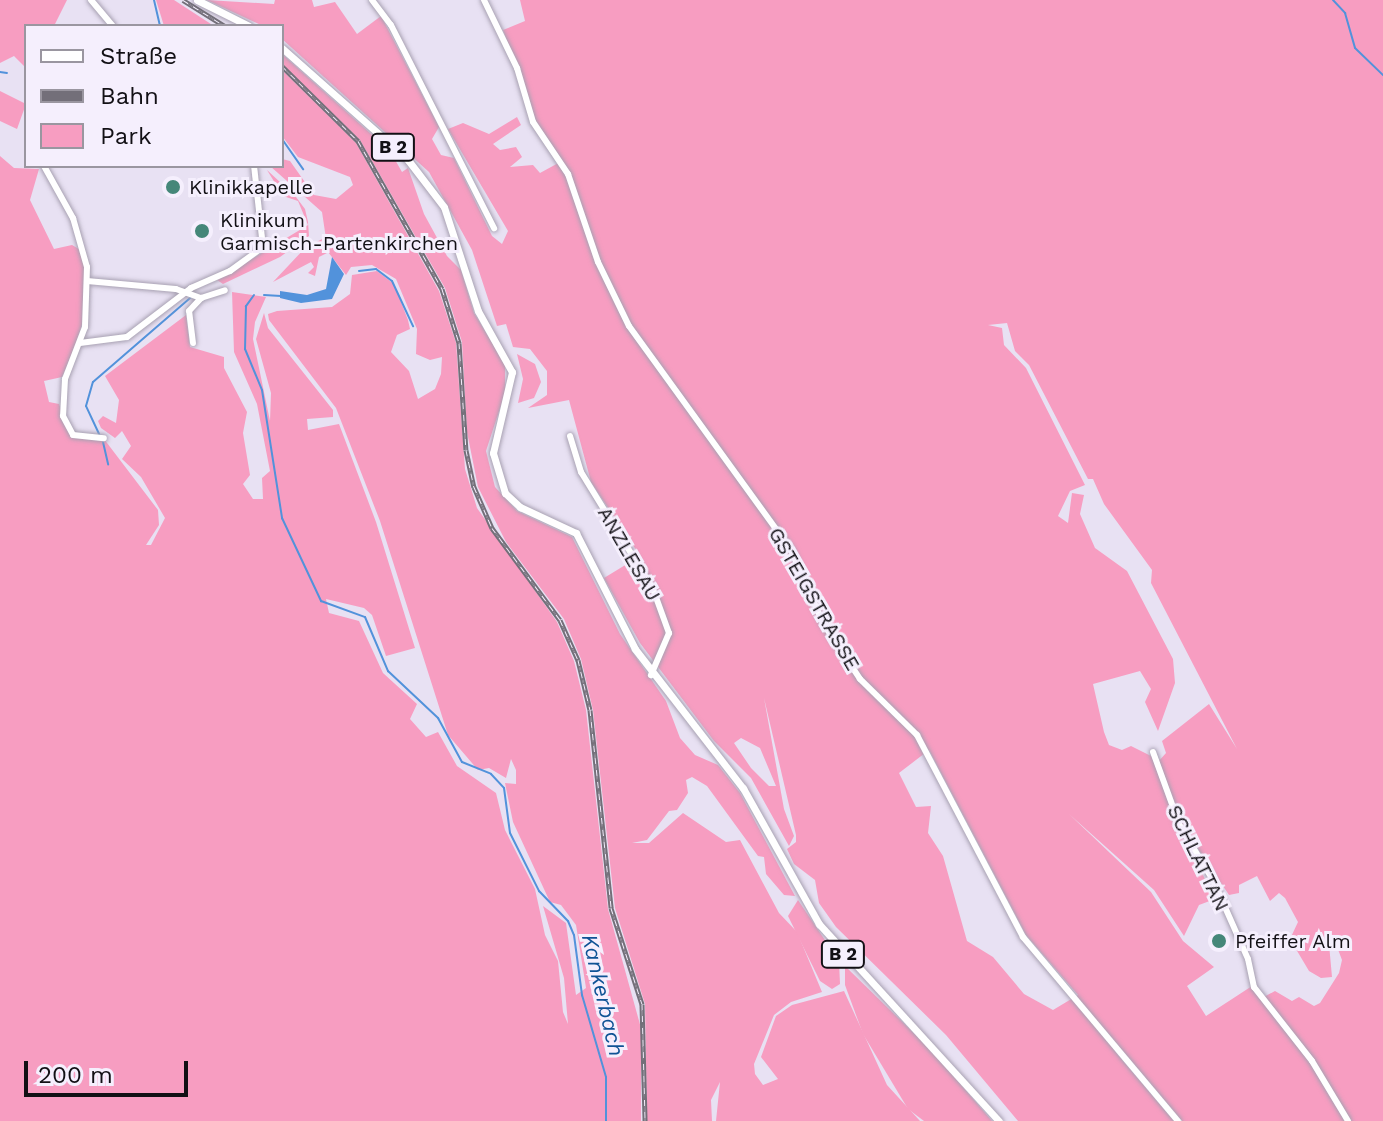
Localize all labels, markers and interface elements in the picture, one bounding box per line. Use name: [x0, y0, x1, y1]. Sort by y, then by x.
legend: [24, 24, 284, 168]
text: Straße: [100, 42, 177, 70]
text: Bahn: [100, 82, 159, 110]
text: Park: [100, 122, 152, 150]
road number: B 2: [369, 133, 417, 161]
place label: Klinikkapelle: [189, 175, 313, 199]
marker: Klinikkapelle: [164, 178, 182, 196]
place label: Klinikum Garmisch-Partenkirchen: [220, 208, 458, 255]
marker: Klinikum Garmisch-Partenkirchen: [191, 220, 213, 242]
street label: ANZLESAU: [592, 503, 666, 605]
street label: GSTEIGSTRASSE: [763, 523, 865, 675]
street label: SCHLATTAN: [1162, 801, 1234, 915]
place label: Pfeiffer Alm: [1235, 929, 1352, 953]
water label: Kankerbach: [576, 931, 630, 1059]
marker: Pfeiffer Alm: [1210, 932, 1228, 950]
road number: B 2: [819, 940, 867, 968]
scale bar: [28, 1045, 192, 1095]
text: 200 m: [38, 1061, 113, 1089]

